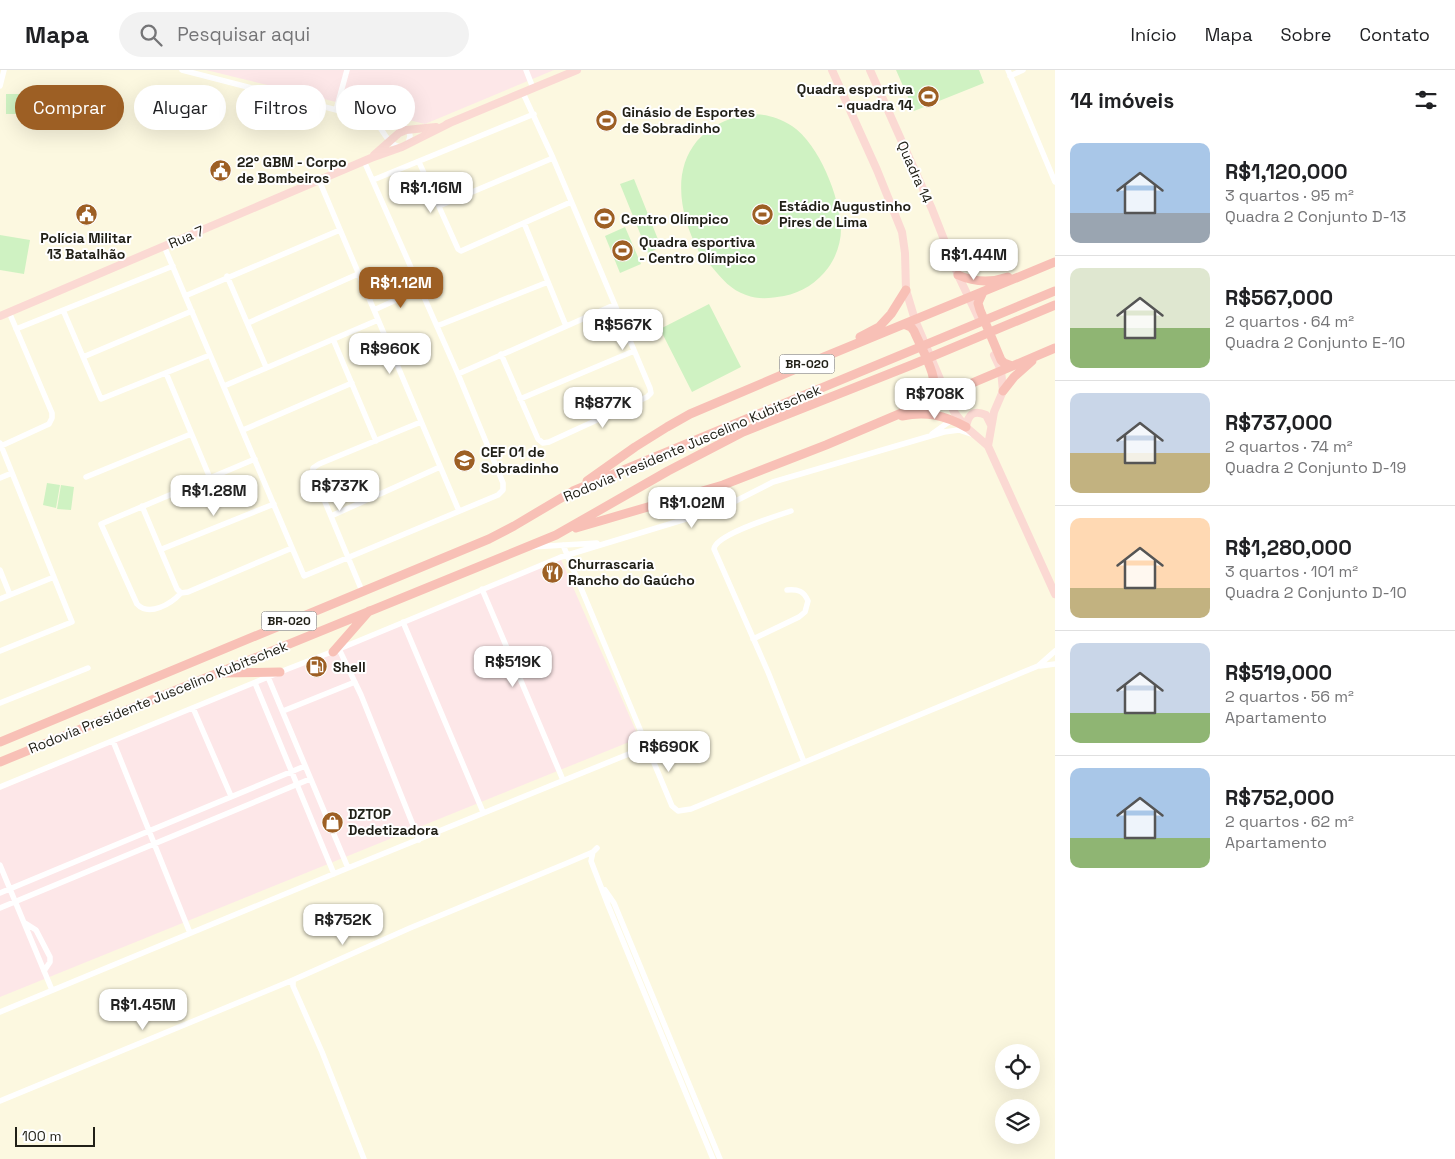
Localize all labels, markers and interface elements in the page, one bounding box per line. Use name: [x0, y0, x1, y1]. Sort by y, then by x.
search box: [119, 12, 469, 57]
text: Mapa: [25, 19, 89, 50]
icon: search: [137, 21, 165, 49]
text: Pesquisar aqui: [177, 22, 310, 47]
text: Início: [1131, 23, 1177, 46]
text: Mapa: [1205, 23, 1253, 46]
text: Sobre: [1281, 23, 1331, 46]
text: Contato: [1359, 23, 1430, 46]
place label: Quadra esportiva - quadra 14: [797, 80, 913, 114]
chip: Comprar: [15, 85, 124, 130]
chip: Alugar: [134, 85, 226, 130]
chip: Filtros: [236, 85, 326, 130]
chip: Novo: [336, 85, 415, 130]
sports icon: Quadra esportiva - quadra 14: [917, 85, 941, 109]
icon: filters: [1412, 86, 1440, 114]
text: 14 imóveis: [1070, 87, 1174, 114]
place label: Ginásio de Esportes de Sobradinho: [622, 103, 755, 137]
sports icon: Ginásio de Esportes de Sobradinho: [594, 108, 618, 132]
street label: Quadra 14: [893, 138, 937, 206]
place label: 22° GBM - Corpo de Bombeiros: [237, 153, 347, 187]
public building icon: 22° GBM - Corpo de Bombeiros: [209, 158, 233, 182]
text: R$1,120,000: [1225, 158, 1348, 185]
icon: home: [1110, 163, 1170, 223]
pin: R$1.16M: [385, 172, 477, 214]
text: R$1.16M: [400, 177, 462, 198]
text: 3 quartos · 95 m²: [1225, 185, 1354, 206]
place label: Estádio Augustinho Pires de Lima: [779, 197, 911, 231]
sports icon: Estádio Augustinho Pires de Lima: [751, 202, 775, 226]
public building icon: Polícia Militar 13 Batalhão: [74, 203, 98, 227]
text: Quadra 2 Conjunto D-13: [1225, 206, 1406, 227]
sports icon: Centro Olímpico: [593, 207, 617, 231]
place label: Centro Olímpico: [621, 210, 729, 228]
street label: Rua 7: [165, 221, 207, 253]
place label: Polícia Militar 13 Batalhão: [40, 229, 132, 263]
place label: Quadra esportiva - Centro Olímpico: [639, 233, 756, 267]
sports icon: Quadra esportiva - Centro Olímpico: [611, 238, 635, 262]
pin: R$1.44M: [928, 238, 1020, 281]
text: R$1.44M: [941, 244, 1007, 265]
pin: R$1.12M: [355, 266, 447, 309]
text: R$1.12M: [370, 272, 432, 293]
text: R$567,000: [1225, 284, 1333, 311]
icon: home: [1110, 288, 1170, 348]
pin: R$567K: [582, 308, 664, 351]
text: 2 quartos · 64 m²: [1225, 311, 1354, 332]
text: R$567K: [594, 314, 652, 335]
pin: R$960K: [349, 332, 431, 375]
text: Quadra 2 Conjunto E-10: [1225, 332, 1405, 353]
text: R$960K: [360, 338, 420, 359]
road number: BR-020: [780, 354, 834, 374]
pin: R$708K: [894, 378, 976, 420]
street label: Rodovia Presidente Juscelino Kubitschek: [561, 380, 824, 506]
text: R$708K: [906, 383, 964, 404]
pin: R$877K: [562, 386, 644, 429]
text: R$877K: [575, 392, 632, 413]
text: R$737,000: [1225, 409, 1332, 436]
icon: home: [1110, 413, 1170, 473]
text: 2 quartos · 74 m²: [1225, 436, 1353, 457]
place label: CEF 01 de Sobradinho: [481, 443, 559, 477]
school or university icon: CEF 01 de Sobradinho: [453, 448, 477, 472]
text: Quadra 2 Conjunto D-19: [1225, 457, 1406, 478]
pin: R$737K: [299, 470, 381, 512]
pin: R$1.28M: [168, 474, 260, 517]
text: R$737K: [311, 475, 369, 496]
text: R$1.28M: [181, 480, 247, 501]
pin: R$1.02M: [646, 486, 738, 529]
text: R$1.02M: [659, 492, 725, 513]
text: R$1,280,000: [1225, 534, 1352, 561]
icon: home: [1110, 538, 1170, 598]
place label: Churrascaria Rancho do Gaúcho: [568, 555, 695, 589]
restaurant icon: Churrascaria Rancho do Gaúcho: [540, 560, 564, 584]
text: 3 quartos · 101 m²: [1225, 561, 1358, 582]
text: Quadra 2 Conjunto D-10: [1225, 582, 1407, 603]
road number: BR-020: [262, 612, 316, 630]
street label: Rodovia Presidente Juscelino Kubitschek: [26, 636, 291, 757]
pin: R$519K: [472, 646, 554, 688]
text: R$519K: [485, 651, 541, 672]
fuel station icon: Shell: [305, 655, 329, 679]
place label: Shell: [333, 658, 366, 676]
text: R$519,000: [1225, 659, 1332, 686]
icon: home: [1110, 663, 1170, 723]
text: 2 quartos · 56 m²: [1225, 686, 1354, 707]
text: Apartamento: [1225, 707, 1327, 728]
pin: R$690K: [628, 730, 710, 773]
text: R$690K: [639, 736, 699, 757]
text: R$752,000: [1225, 784, 1334, 811]
icon: home: [1110, 788, 1170, 848]
place label: DZTOP Dedetizadora: [348, 805, 438, 839]
shop icon: DZTOP Dedetizadora: [320, 810, 344, 834]
text: 2 quartos · 62 m²: [1225, 811, 1354, 832]
text: Apartamento: [1225, 832, 1327, 853]
pin: R$752K: [302, 904, 384, 946]
text: R$752K: [314, 909, 372, 930]
pin: R$1.45M: [97, 988, 189, 1031]
text: R$1.45M: [110, 994, 176, 1015]
map controls: [995, 1044, 1040, 1144]
button: locate: [995, 1044, 1040, 1089]
button: layers: [995, 1099, 1040, 1144]
scale bar: [15, 1124, 95, 1147]
text: 100 m: [22, 1127, 61, 1145]

